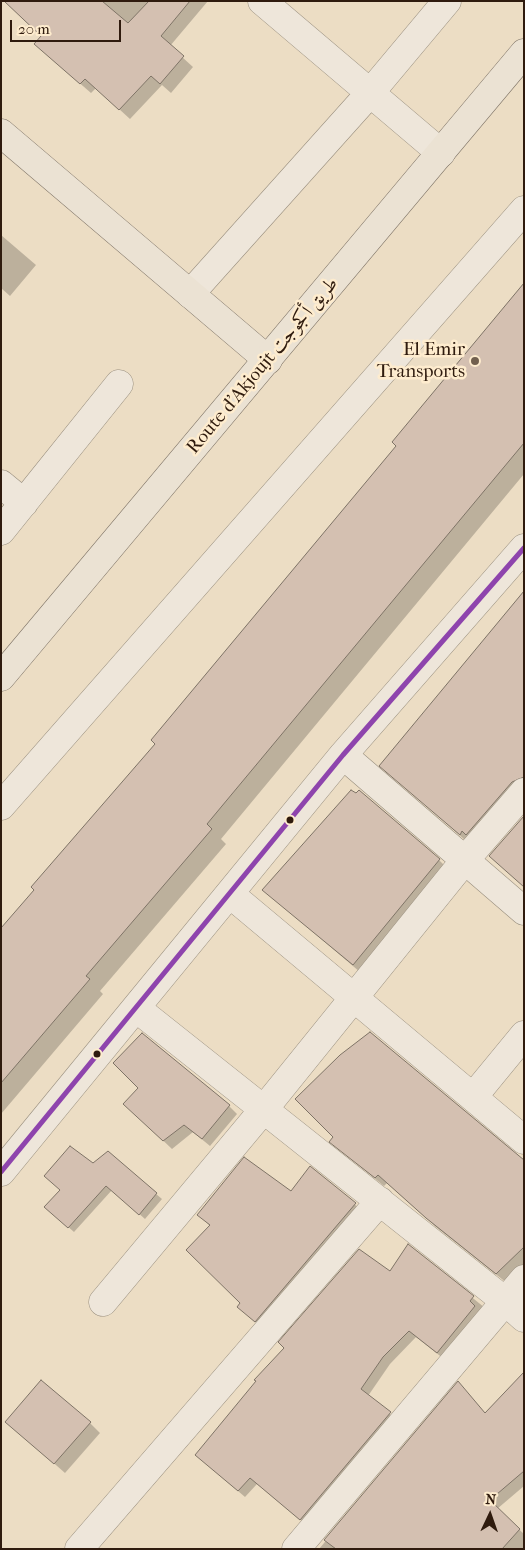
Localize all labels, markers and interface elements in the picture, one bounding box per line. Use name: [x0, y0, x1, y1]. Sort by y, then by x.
scale bar: [12, 10, 124, 42]
text: 20 m: [18, 20, 50, 38]
street label: Route d'Akjoujt طريق أكجوجت: [182, 273, 344, 459]
place label: El Emir Transports: [377, 339, 465, 383]
marker: El Emir Transports: [469, 355, 481, 367]
unlabelled marker: [285, 815, 295, 825]
unlabelled marker: [92, 1049, 102, 1059]
north arrow: [465, 1490, 515, 1540]
text: N: [485, 1491, 497, 1508]

